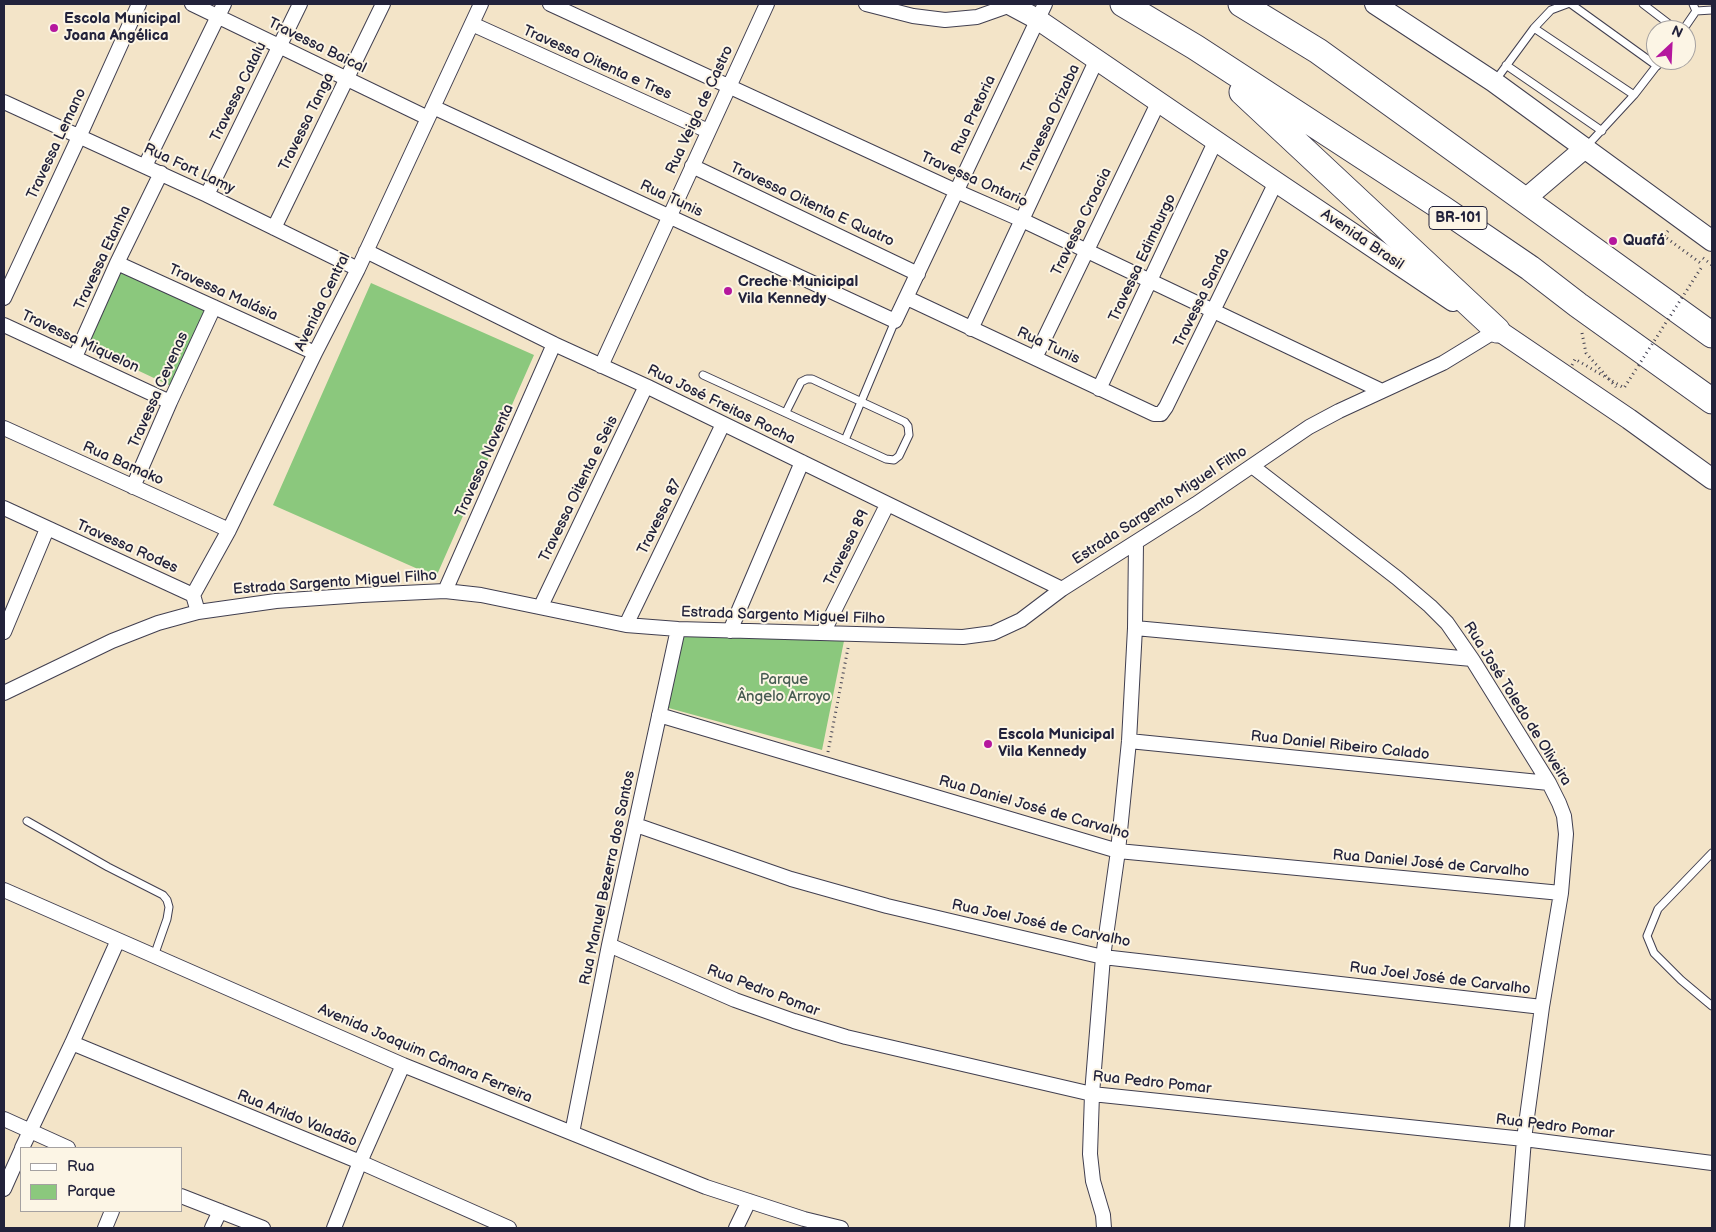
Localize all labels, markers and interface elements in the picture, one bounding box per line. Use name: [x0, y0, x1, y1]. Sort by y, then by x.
place label: Escola Municipal Joana Angélica: [64, 10, 181, 45]
street label: Travessa Baical: [265, 14, 369, 78]
north arrow: [1646, 20, 1696, 70]
marker: Escola Municipal Joana Angélica: [48, 22, 60, 34]
street label: Travessa Oitenta e Tres: [520, 22, 674, 104]
text: N: [1669, 22, 1685, 42]
street label: Travessa Catalu: [207, 39, 271, 145]
street label: Rua Veiga de Castro: [662, 43, 738, 177]
street label: Travessa Orizaba: [1018, 62, 1084, 176]
street label: Travessa Tanga: [276, 70, 338, 174]
street label: Rua Pretoria: [948, 73, 1000, 157]
street label: Travessa Lemano: [23, 86, 91, 202]
street label: Rua Fort Lamy: [140, 140, 238, 198]
street label: Travessa Ontario: [918, 148, 1030, 212]
street label: Travessa Oitenta E Quatro: [727, 159, 897, 251]
street label: Travessa Croacia: [1048, 165, 1116, 279]
street label: Rua Tunis: [637, 177, 705, 221]
street label: Travessa Edimburgo: [1106, 191, 1180, 325]
street label: Travessa Etanha: [71, 203, 135, 313]
street label: Avenida Brasil: [1317, 206, 1407, 274]
road number: BR-101: [1429, 207, 1487, 230]
place label: Quafá: [1623, 232, 1665, 250]
marker: Quafá: [1607, 235, 1619, 247]
street label: Travessa Sanda: [1170, 245, 1234, 351]
street label: Avenida Central: [291, 250, 355, 354]
street label: Travessa Malásia: [166, 261, 280, 325]
place label: Creche Municipal Vila Kennedy: [738, 273, 858, 308]
marker: Creche Municipal Vila Kennedy: [722, 285, 734, 297]
street label: Travessa Miquelon: [18, 307, 142, 377]
street label: Rua Tunis: [1014, 324, 1082, 368]
street label: Travessa Cevenas: [125, 329, 193, 451]
street label: Rua José Freitas Rocha: [644, 361, 798, 449]
street label: Travessa Noventa: [452, 402, 518, 520]
street label: Travessa Oitenta e Seis: [536, 413, 622, 565]
street label: Rua Bamako: [80, 438, 166, 490]
street label: Estrada Sargento Miguel Filho: [1069, 443, 1251, 569]
street label: Travessa 87: [634, 477, 686, 557]
street label: Travessa 89: [821, 507, 873, 589]
street label: Travessa Rodes: [73, 517, 181, 577]
street label: Estrada Sargento Miguel Filho: [232, 567, 438, 599]
street label: Estrada Sargento Miguel Filho: [681, 603, 885, 629]
street label: Rua José Toledo de Oliveira: [1459, 619, 1575, 789]
park label: Parque Ângelo Arroyo: [737, 671, 831, 706]
place label: Escola Municipal Vila Kennedy: [998, 726, 1115, 761]
street label: Rua Daniel Ribeiro Calado: [1250, 728, 1430, 764]
marker: Escola Municipal Vila Kennedy: [982, 738, 994, 750]
street label: Rua Manuel Bezerra dos Santos: [576, 769, 640, 987]
street label: Rua Daniel José de Carvalho: [937, 772, 1131, 844]
street label: Rua Daniel José de Carvalho: [1332, 846, 1530, 882]
street label: Rua Joel José de Carvalho: [950, 896, 1132, 952]
street label: Rua Joel José de Carvalho: [1348, 959, 1532, 999]
street label: Rua Pedro Pomar: [704, 961, 822, 1021]
street label: Avenida Joaquim Câmara Ferreira: [315, 1001, 535, 1107]
street label: Rua Pedro Pomar: [1092, 1068, 1212, 1098]
street label: Rua Arildo Valadão: [234, 1087, 360, 1151]
street label: Rua Pedro Pomar: [1495, 1111, 1615, 1143]
legend: [20, 1147, 182, 1212]
text: Rua: [67, 1157, 95, 1176]
text: Parque: [67, 1182, 115, 1201]

